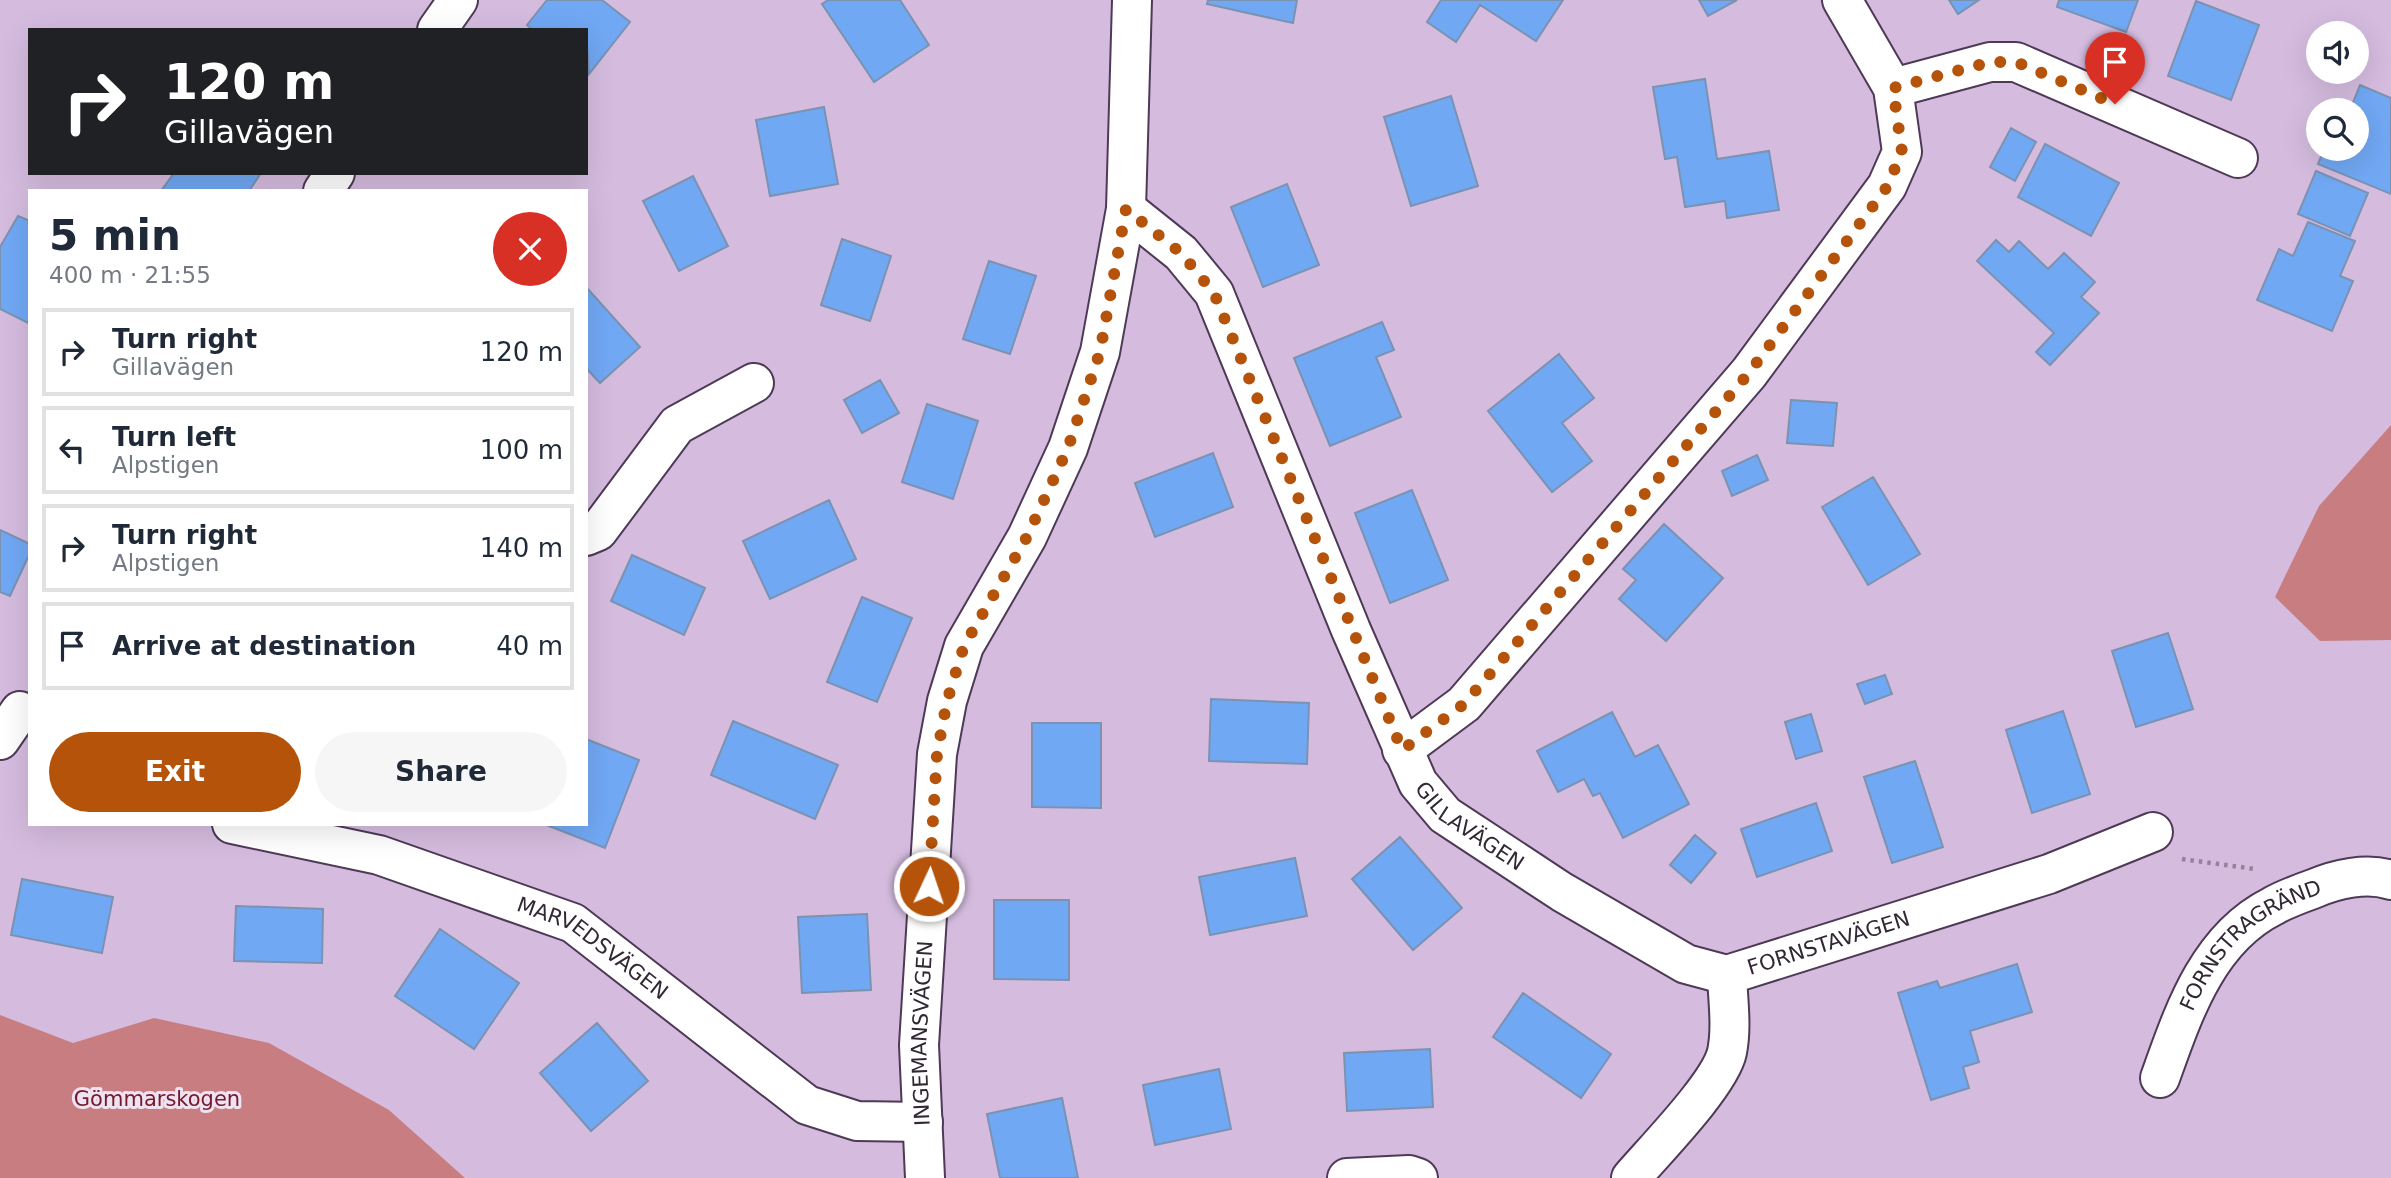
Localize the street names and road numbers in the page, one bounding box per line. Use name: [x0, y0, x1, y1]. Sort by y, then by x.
street label: GILLAVÄGEN: [1410, 777, 1528, 876]
street label: FORNSTRAGRÄND: [2175, 875, 2324, 1014]
street label: MARVEDSVÄGEN: [514, 892, 673, 1004]
street label: FORNSTAVÄGEN: [1744, 906, 1913, 980]
street label: INGEMANSVÄGEN: [907, 940, 937, 1126]

